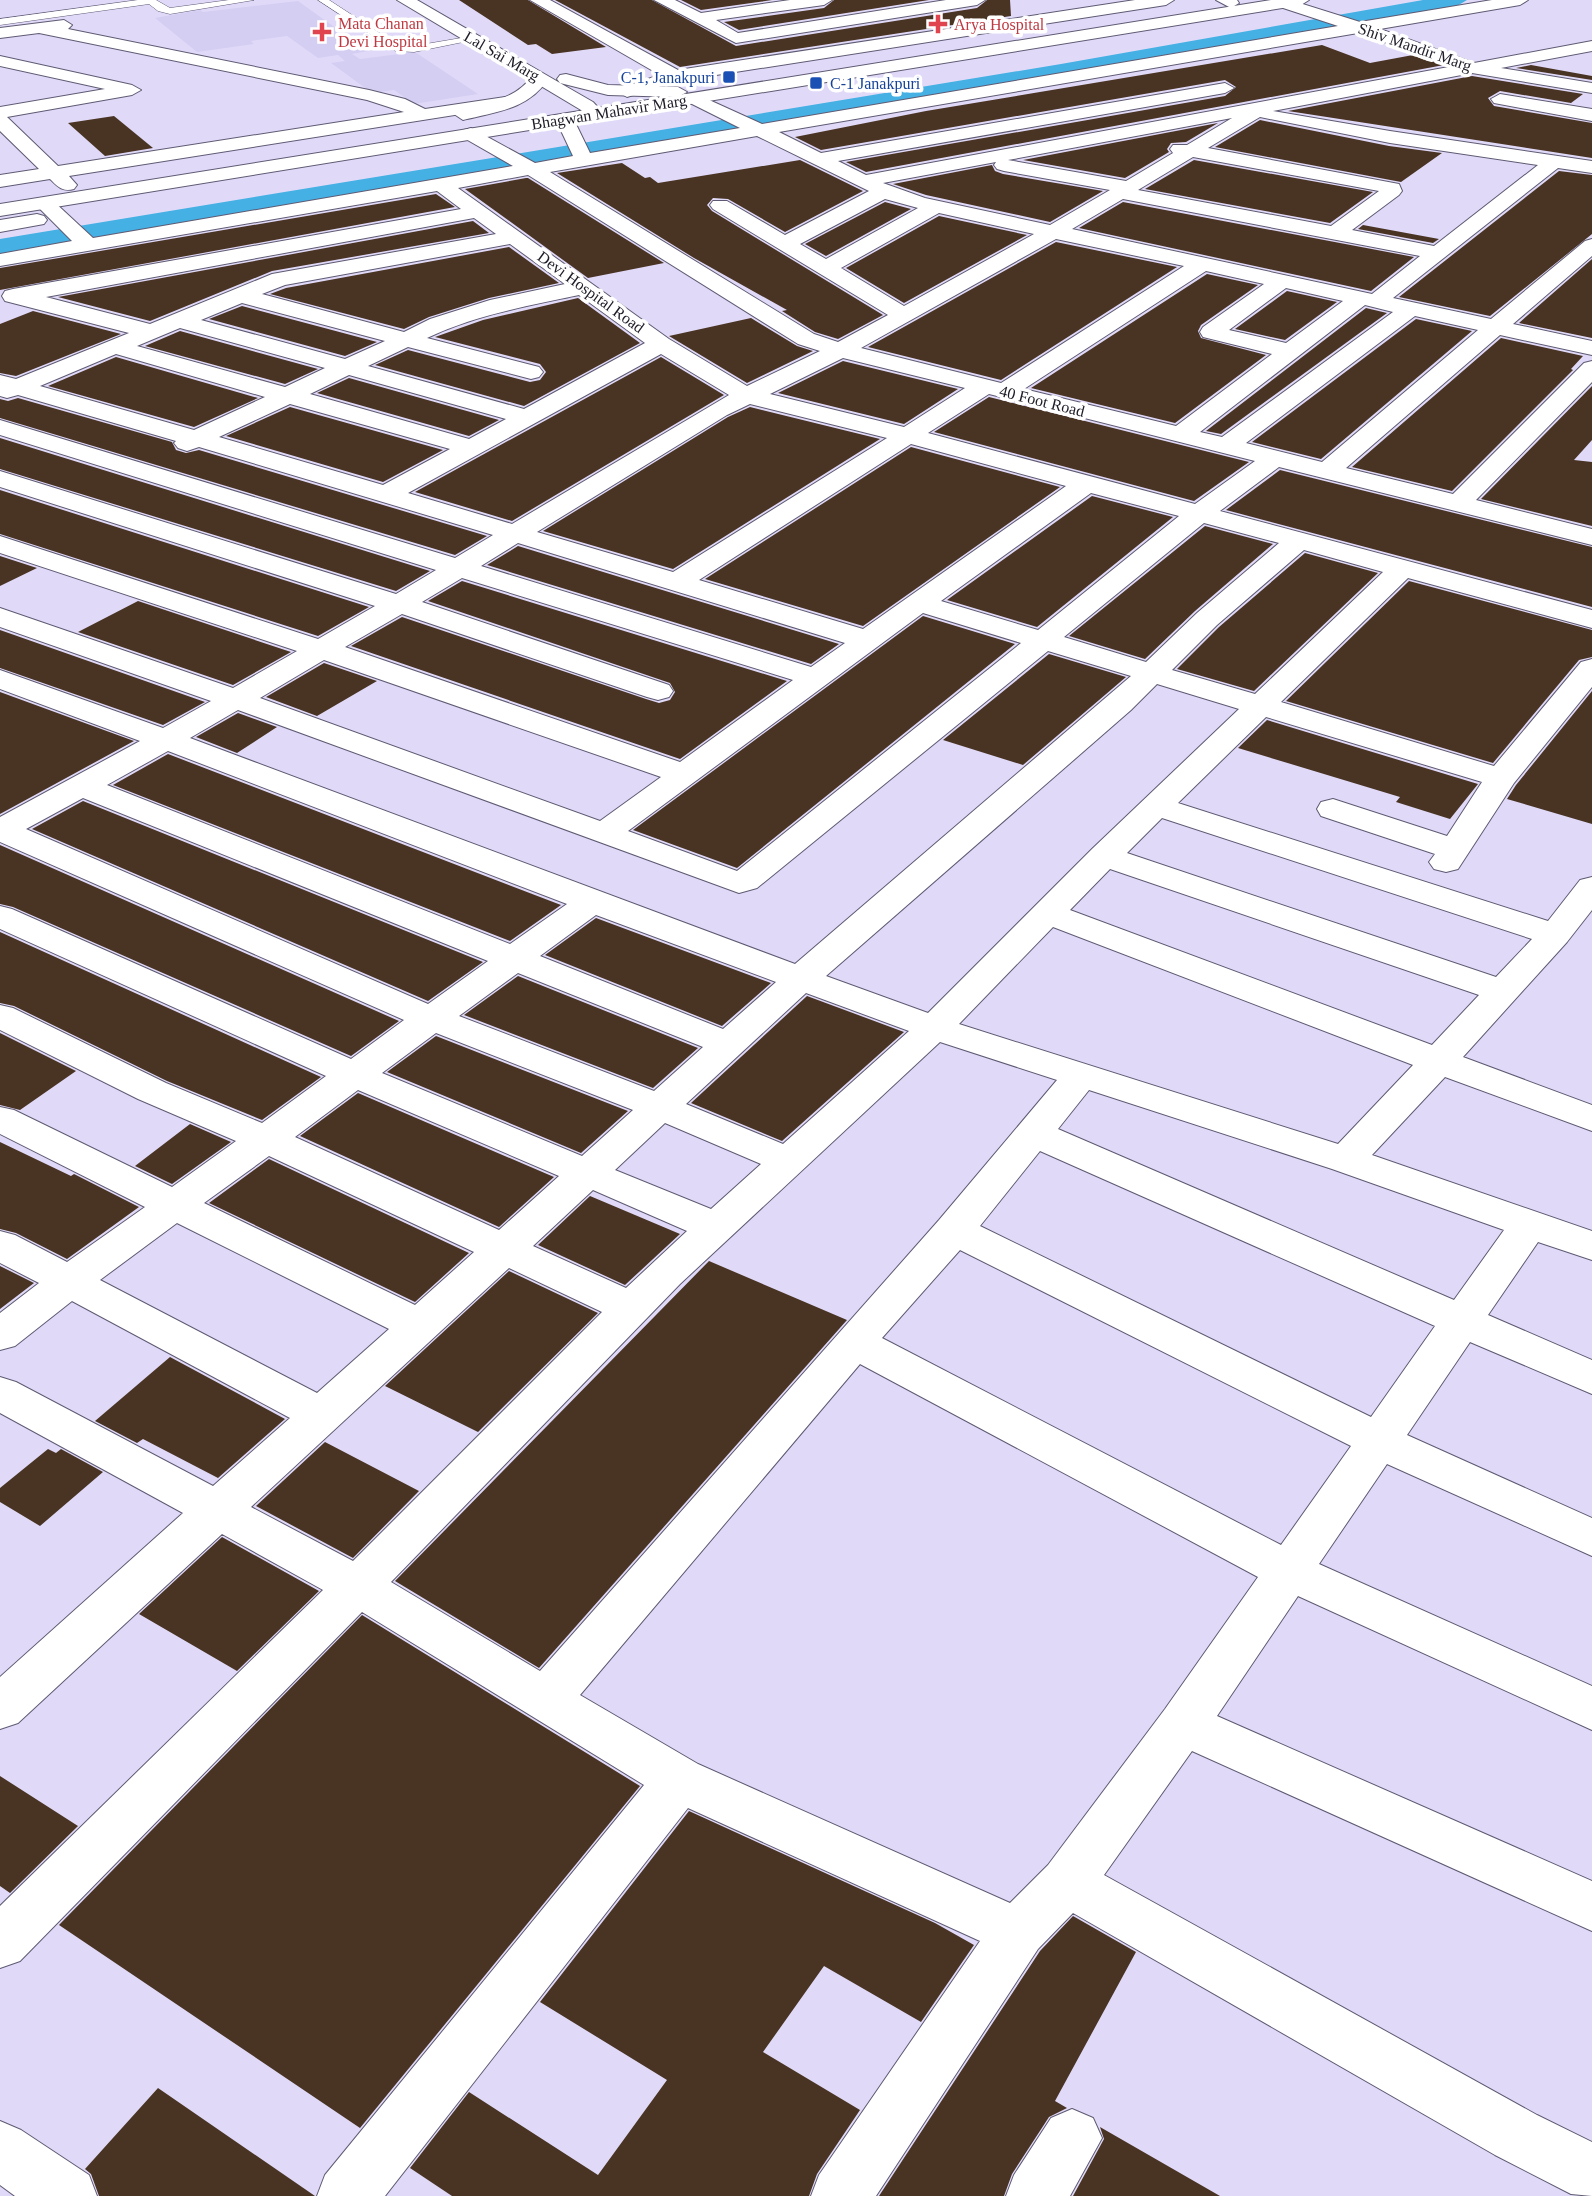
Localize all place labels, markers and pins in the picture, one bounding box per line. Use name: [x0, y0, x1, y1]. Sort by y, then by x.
marker: Arya Hospital: [928, 14, 948, 34]
place label: Mata Chanan Devi Hospital: [338, 15, 428, 51]
place label: Arya Hospital: [954, 16, 1045, 34]
marker: Mata Chanan Devi Hospital: [312, 22, 332, 42]
place label: C-1, Janakpuri: [621, 69, 716, 87]
marker: C-1, Janakpuri: [721, 69, 737, 85]
marker: C-1 Janakpuri: [808, 75, 824, 91]
place label: C-1 Janakpuri: [830, 75, 921, 93]

